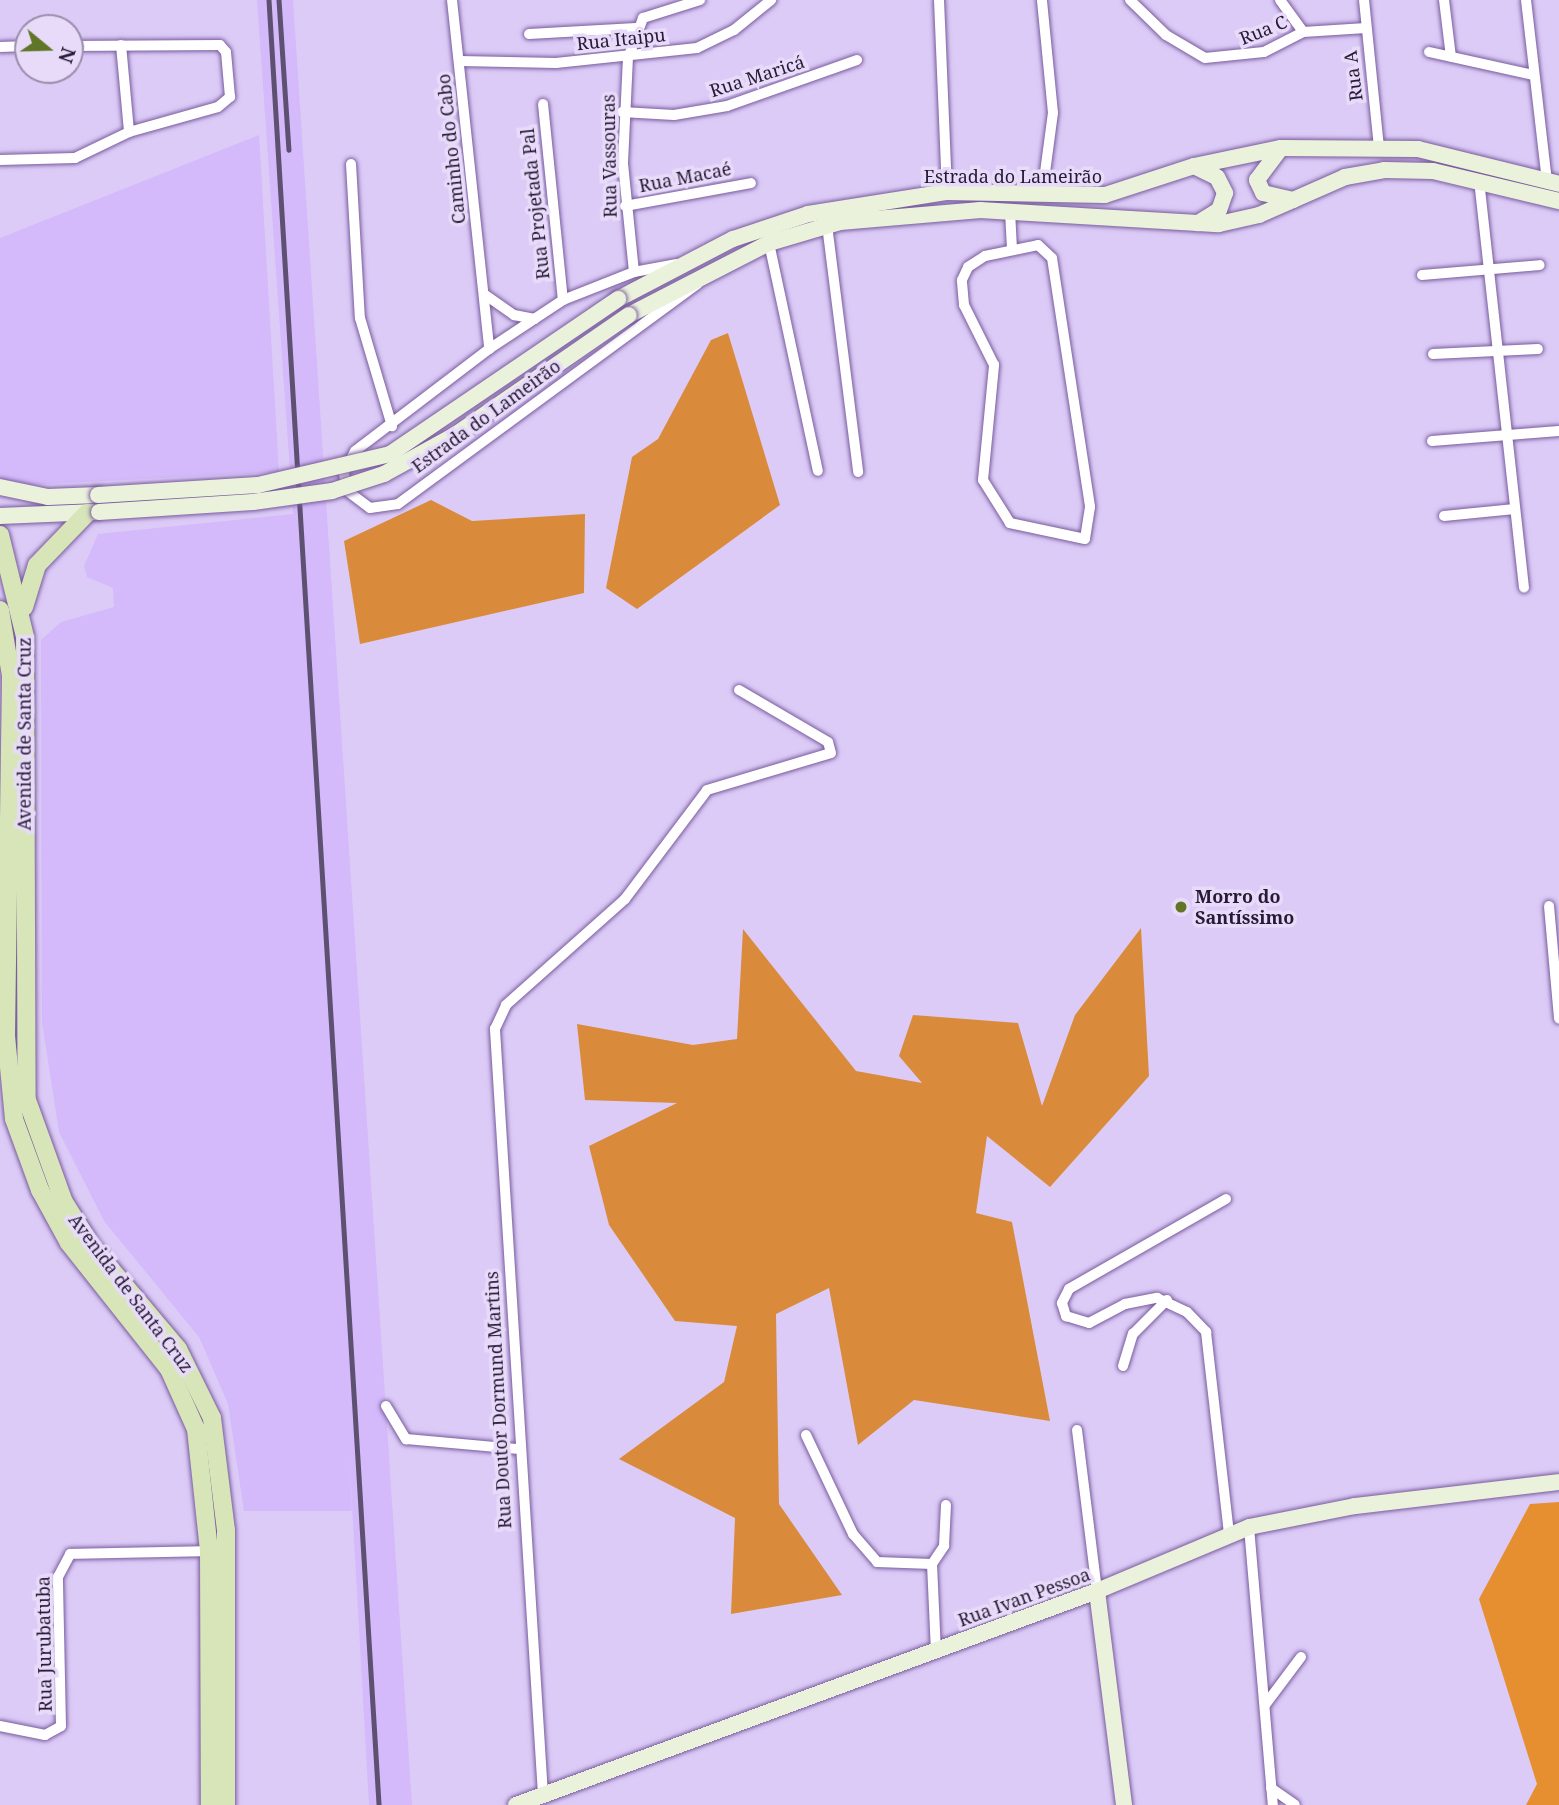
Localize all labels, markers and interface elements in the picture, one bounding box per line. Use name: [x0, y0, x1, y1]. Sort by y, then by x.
street label: Rua C: [1236, 11, 1290, 49]
north arrow: [14, 14, 84, 84]
street label: Rua Itaipu: [575, 24, 667, 54]
text: N: [52, 44, 82, 66]
street label: Rua A: [1339, 50, 1367, 102]
street label: Rua Maricá: [707, 51, 807, 101]
street label: Caminho do Cabo: [432, 73, 470, 225]
street label: Rua Vassouras: [597, 94, 621, 218]
street label: Rua Projetada Pal: [516, 127, 554, 281]
street label: Rua Macaé: [637, 157, 733, 197]
street label: Estrada do Lameirão: [924, 165, 1102, 187]
street label: Estrada do Lameirão: [408, 355, 564, 477]
street label: Avenida de Santa Cruz: [13, 637, 35, 831]
place label: Morro do Santíssimo: [1195, 886, 1294, 928]
marker: Morro do Santíssimo: [1173, 899, 1189, 915]
street label: Avenida de Santa Cruz: [64, 1209, 198, 1377]
street label: Rua Doutor Dormund Martins: [480, 1271, 516, 1529]
street label: Rua Ivan Pessoa: [955, 1563, 1093, 1631]
street label: Rua Jurubatuba: [32, 1576, 56, 1712]

